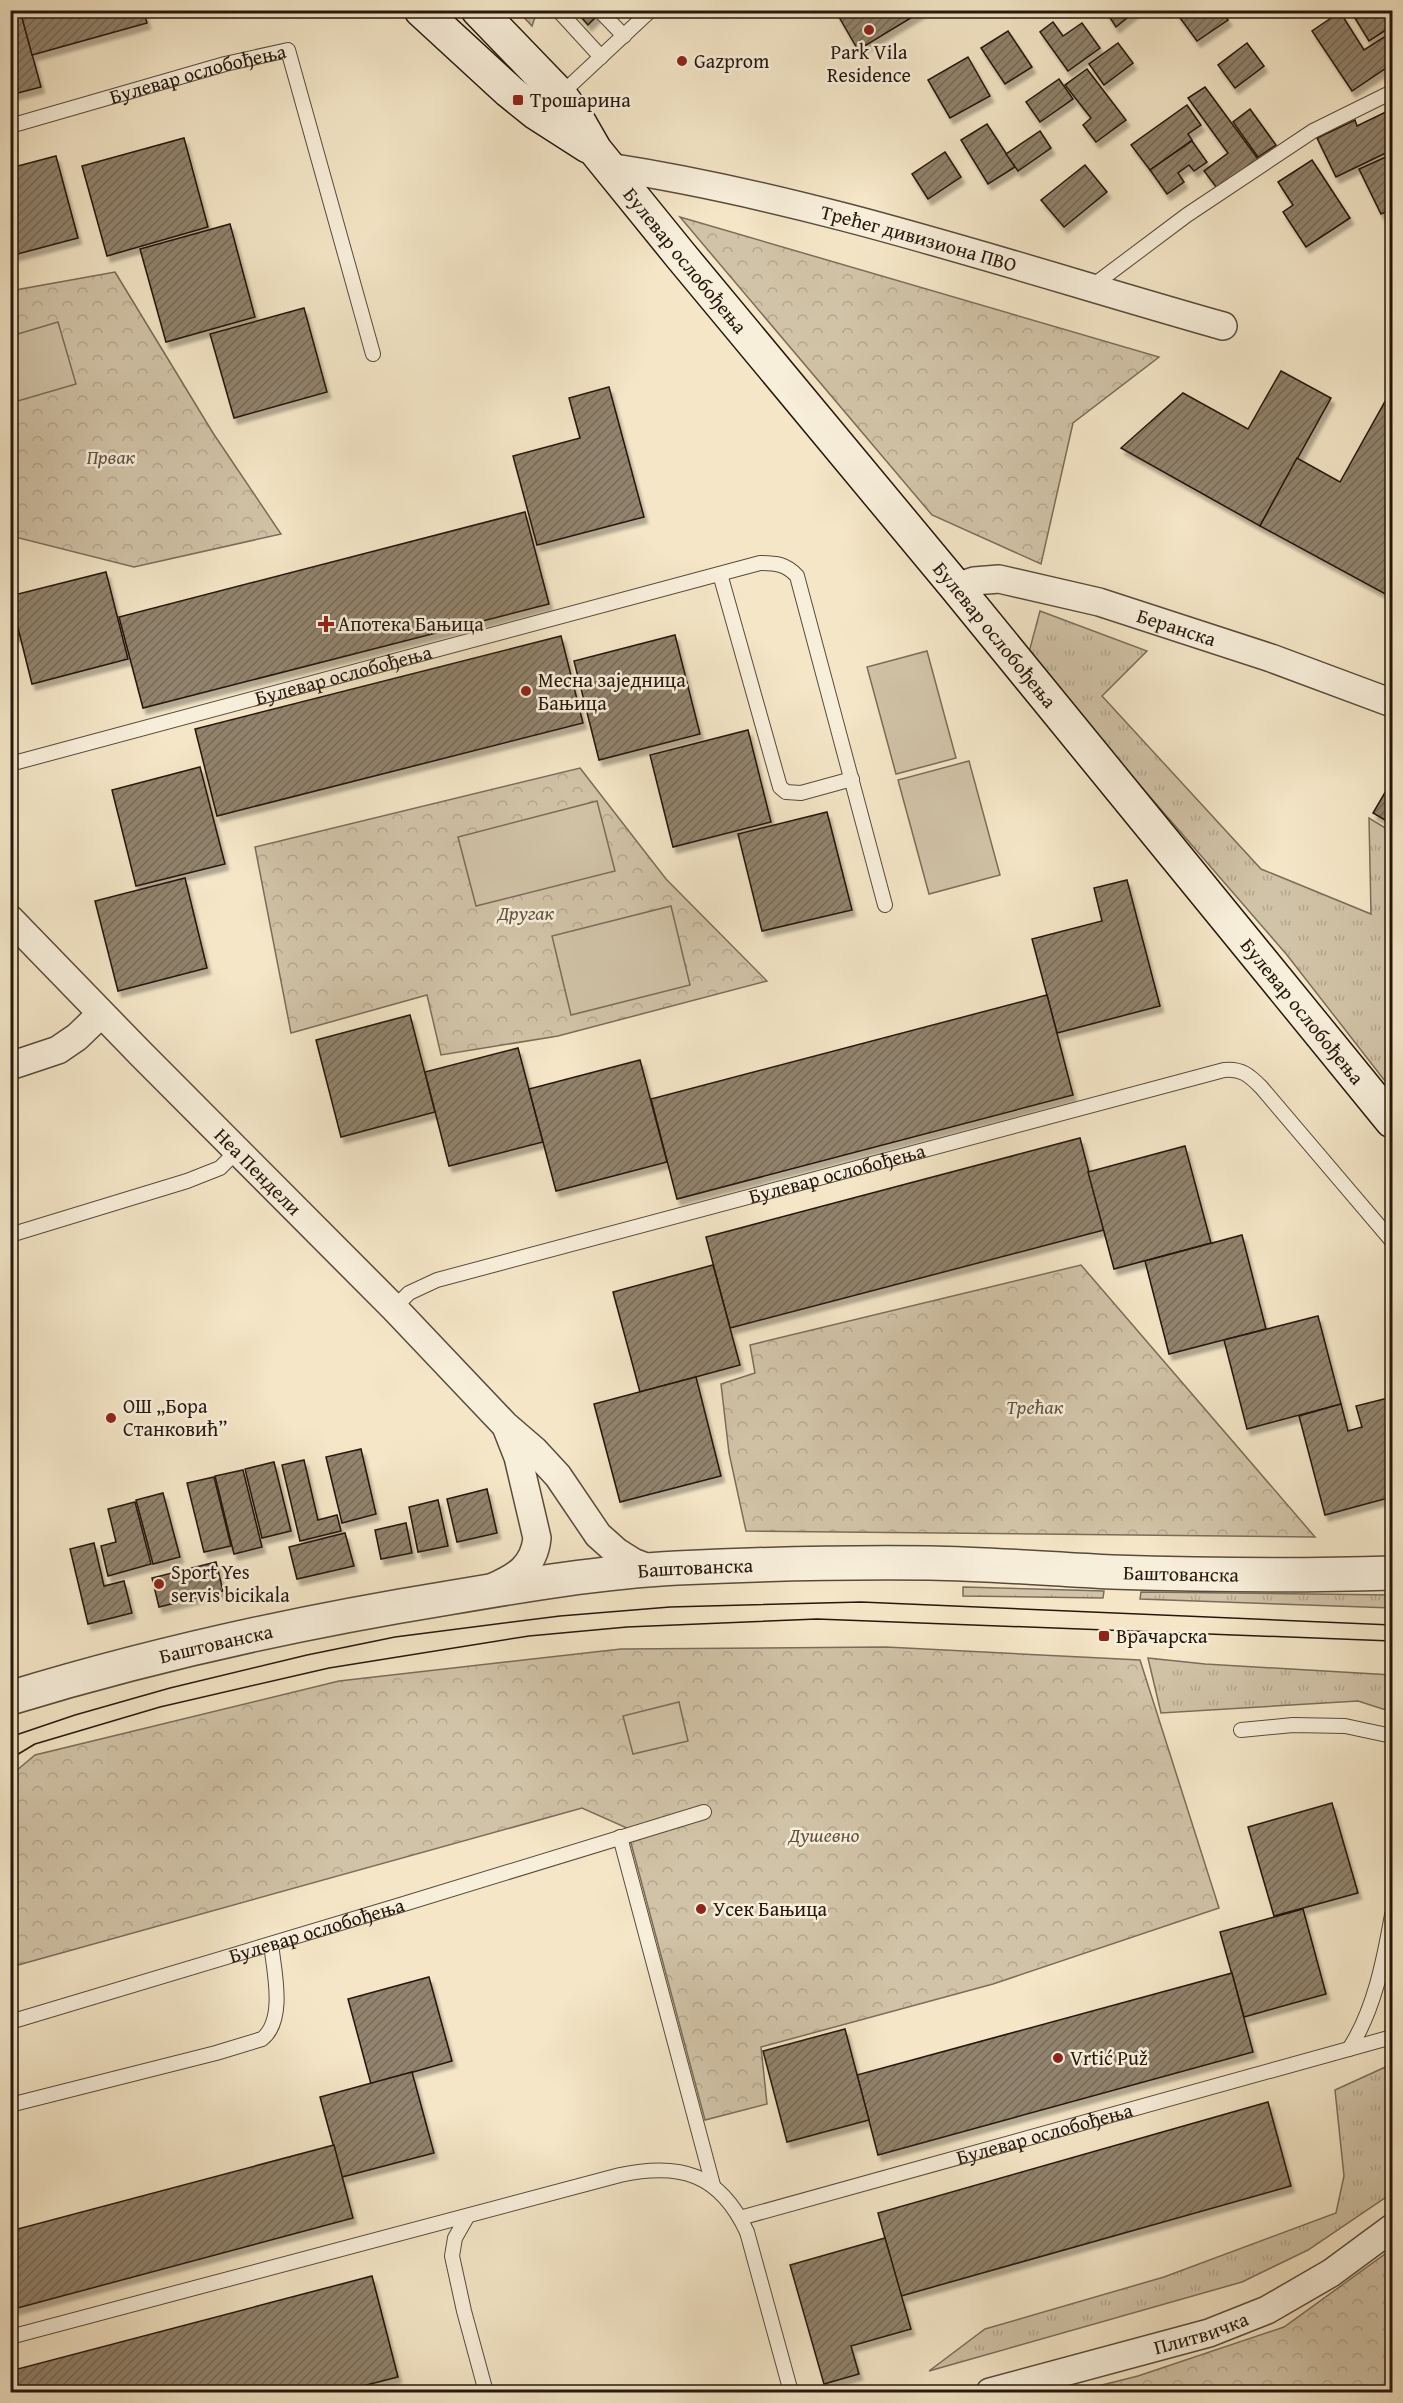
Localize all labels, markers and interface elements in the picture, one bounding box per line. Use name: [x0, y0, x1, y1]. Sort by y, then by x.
marker: Park Vila Residence: [862, 23, 876, 37]
street label: Булевар ослобођења: [106, 36, 289, 111]
place label: Park Vila Residence: [827, 37, 911, 89]
place label: Gazprom: [694, 46, 770, 75]
marker: Gazprom: [675, 54, 689, 68]
place label: Трошарина: [530, 85, 631, 114]
marker: Трошарина: [511, 93, 525, 107]
street label: Булевар ослобођења: [617, 181, 755, 340]
street label: Трећег дивизиона ПВО: [818, 197, 1020, 279]
park label: Првак: [86, 442, 136, 471]
street label: Булевар ослобођења: [927, 555, 1064, 714]
street label: Беранска: [1133, 600, 1220, 653]
place label: Апотека Бањица: [338, 609, 484, 638]
marker: Апотека Бањица: [319, 617, 333, 631]
street label: Булевар ослобођења: [252, 637, 435, 712]
place label: Месна заједница Бањица: [538, 665, 686, 717]
marker: Месна заједница Бањица: [519, 684, 533, 698]
park label: Другак: [497, 898, 555, 927]
street label: Булевар ослобођења: [1234, 931, 1372, 1091]
street label: Неа Пендели: [208, 1121, 309, 1222]
street label: Булевар ослобођења: [745, 1135, 929, 1210]
place label: ОШ „Бора Станковић”: [123, 1391, 227, 1443]
park label: Трећак: [1006, 1392, 1064, 1421]
marker: ОШ „Бора Станковић”: [104, 1411, 118, 1425]
street label: Баштованска: [636, 1550, 754, 1585]
place label: Sport Yes servis bicikala: [171, 1557, 290, 1609]
street label: Баштованска: [1123, 1557, 1239, 1589]
marker: Sport Yes servis bicikala: [152, 1577, 166, 1591]
street label: Баштованска: [156, 1616, 276, 1670]
place label: Врачарска: [1116, 1621, 1208, 1650]
marker: Врачарска: [1097, 1629, 1111, 1643]
park label: Душевно: [788, 1820, 860, 1849]
street label: Булевар ослобођења: [225, 1890, 408, 1970]
place label: Усек Бањица: [713, 1894, 828, 1923]
marker: Усек Бањица: [694, 1902, 708, 1916]
place label: Vrtić Puž: [1070, 2043, 1148, 2072]
marker: Vrtić Puž: [1051, 2051, 1065, 2065]
street label: Булевар ослобођења: [953, 2095, 1136, 2171]
street label: Плитвичка: [1150, 2304, 1253, 2361]

